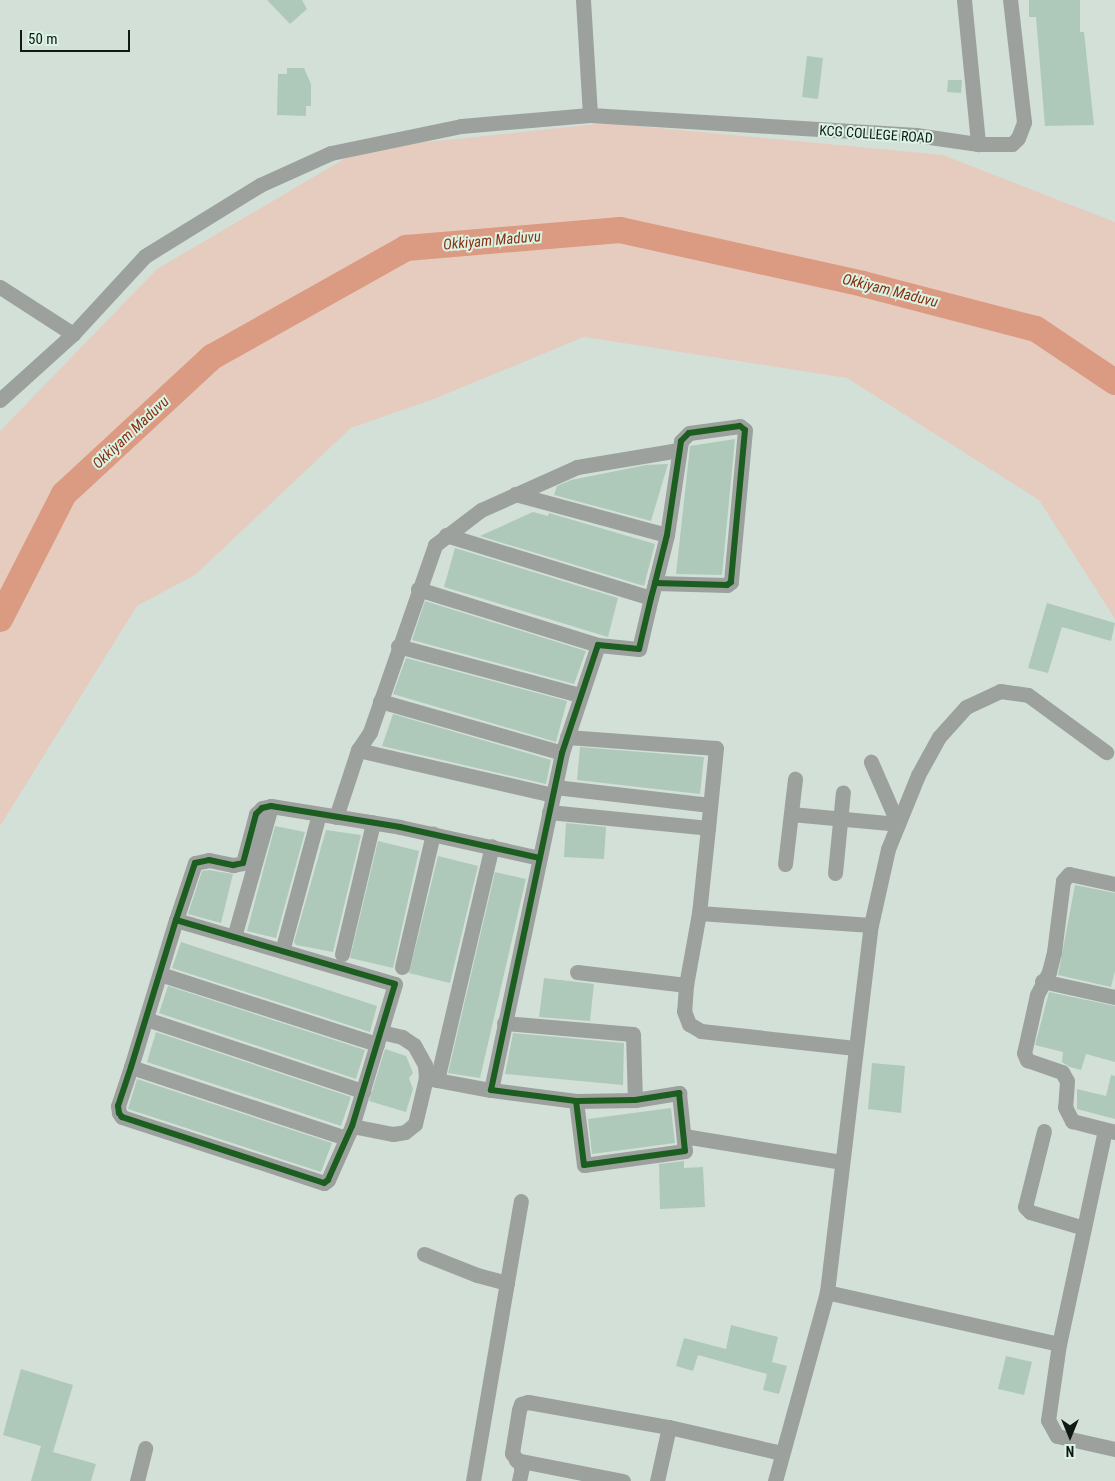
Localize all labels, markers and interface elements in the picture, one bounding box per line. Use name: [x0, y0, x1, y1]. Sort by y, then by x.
scale bar: [22, 20, 132, 52]
text: 50 m: [28, 30, 58, 48]
street label: KCG COLLEGE ROAD: [819, 122, 933, 146]
water label: Okkiyam Maduvu: [442, 228, 542, 254]
water label: Okkiyam Maduvu: [840, 270, 940, 312]
water label: Okkiyam Maduvu: [89, 393, 173, 473]
north arrow: [1045, 1411, 1095, 1461]
text: N: [1066, 1443, 1074, 1459]

